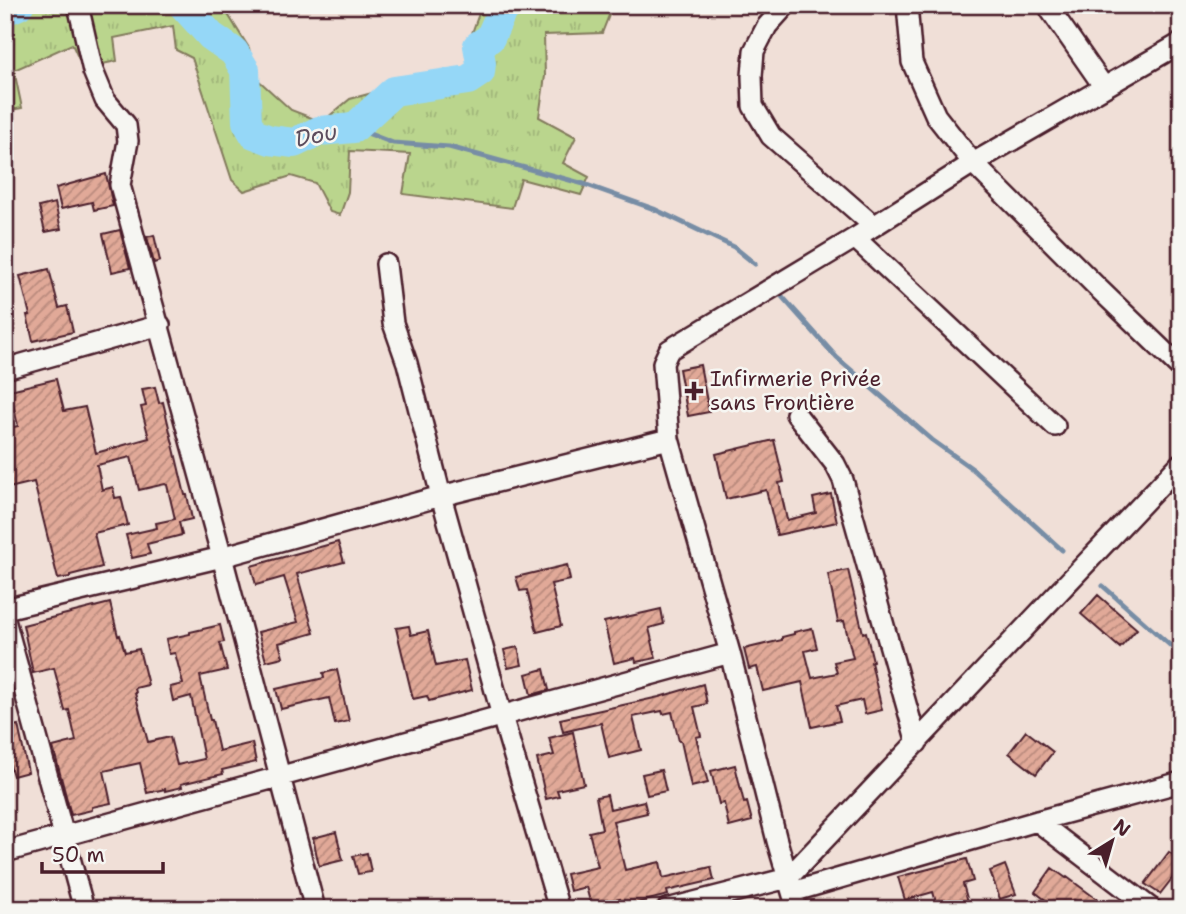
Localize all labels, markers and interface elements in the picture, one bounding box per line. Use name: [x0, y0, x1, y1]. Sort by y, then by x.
water label: Dou: [292, 116, 340, 154]
place label: Infirmerie Privée sans Frontière: [710, 365, 881, 417]
marker: Infirmerie Privée sans Frontière: [684, 381, 704, 401]
north arrow: [1078, 806, 1148, 876]
text: N: [1108, 813, 1135, 842]
scale bar: [42, 830, 163, 874]
text: 50 m: [52, 841, 105, 869]

